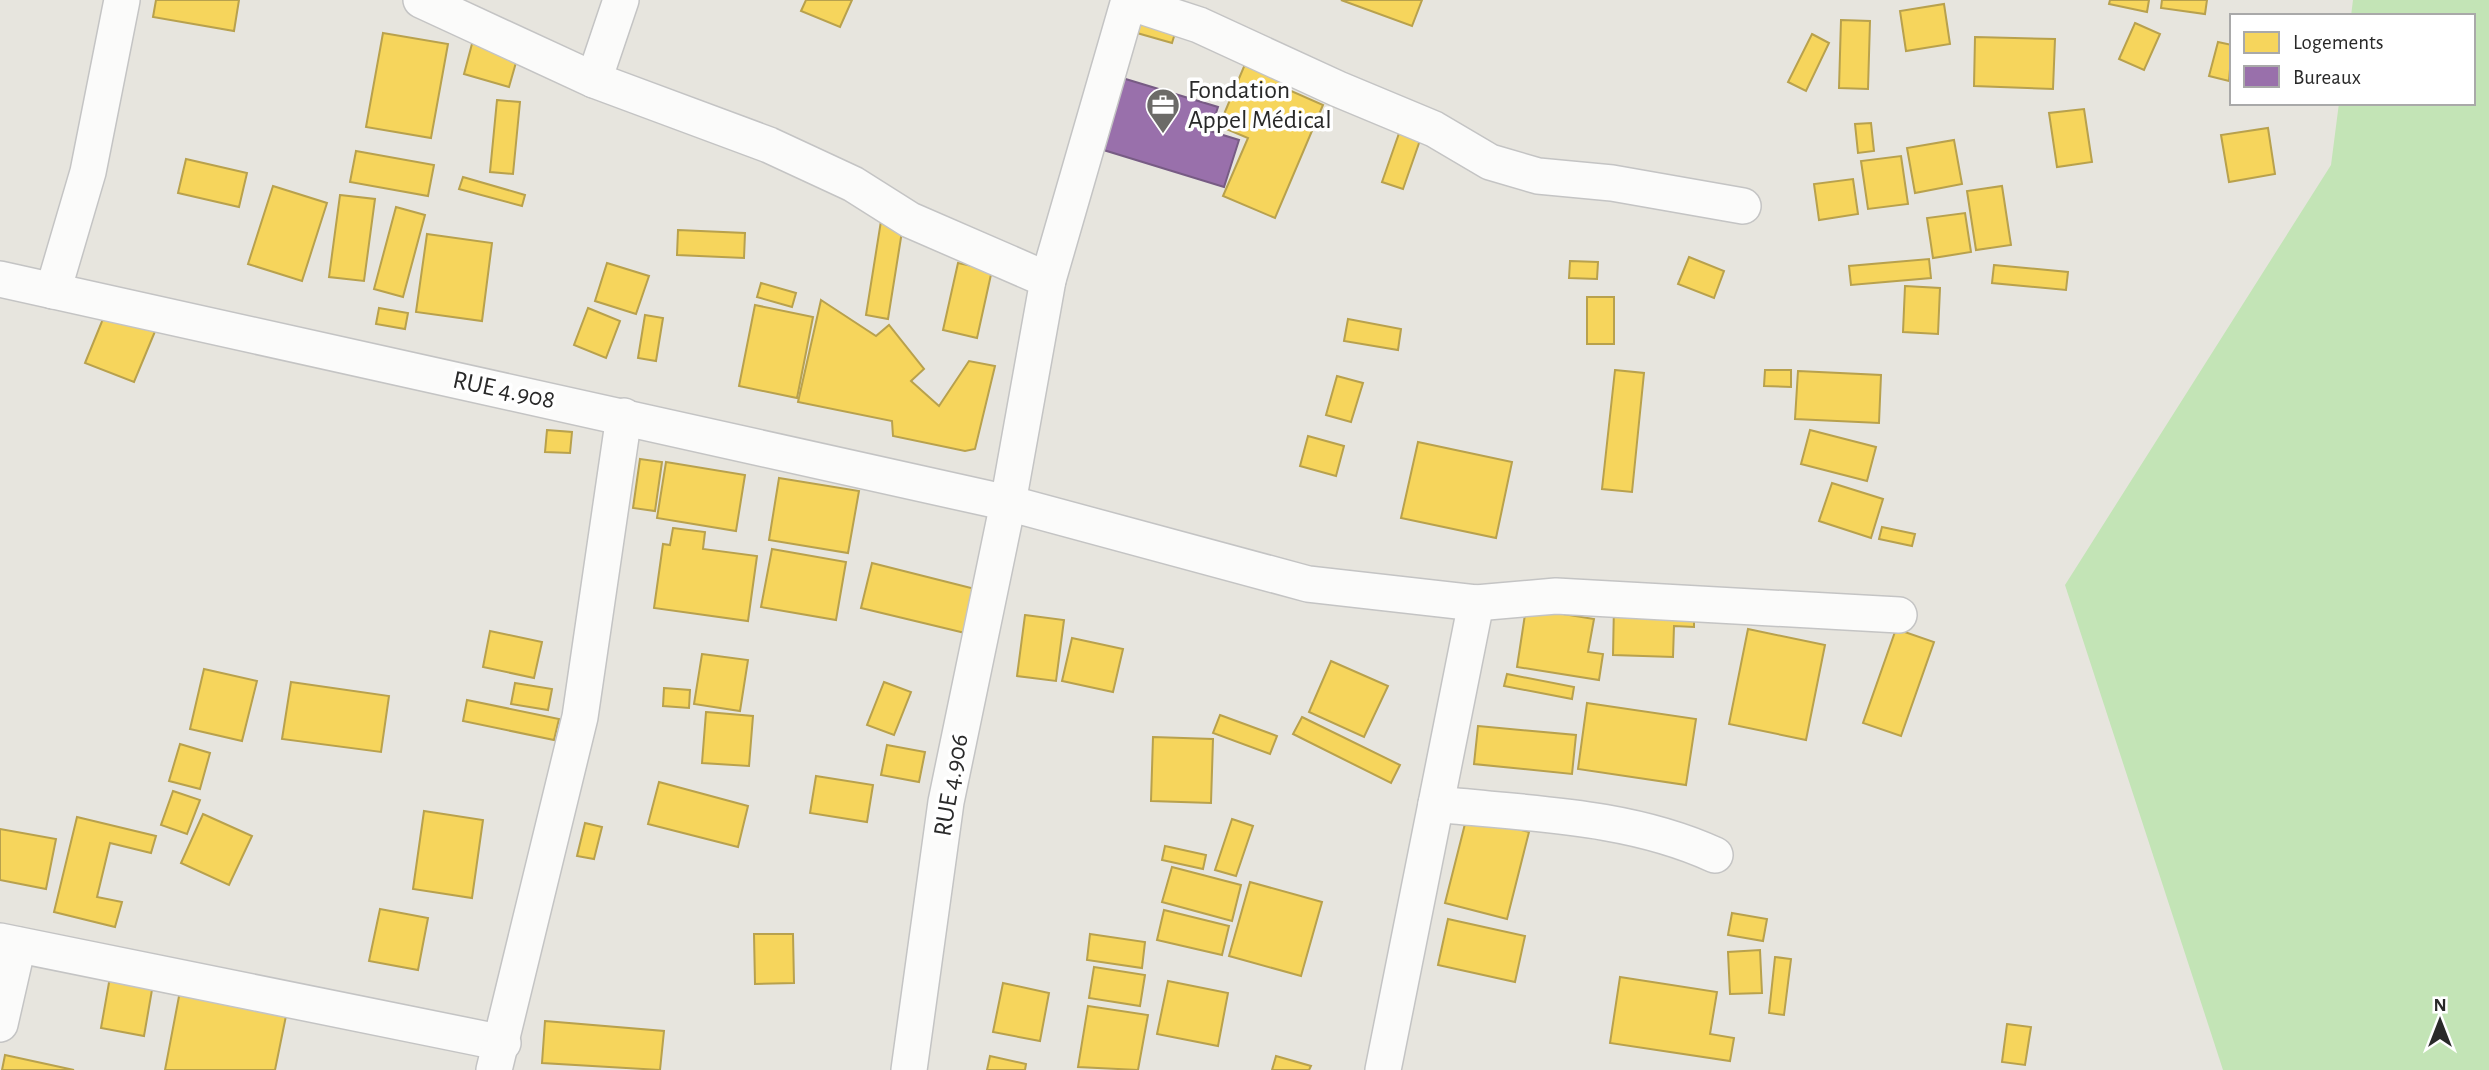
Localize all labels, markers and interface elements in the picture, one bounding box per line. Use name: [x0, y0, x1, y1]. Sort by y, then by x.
legend: [2230, 14, 2475, 105]
text: Logements: [2293, 32, 2383, 53]
text: Bureaux: [2293, 67, 2361, 88]
place label: Fondation Appel Médical: [1188, 77, 1332, 133]
office icon: Fondation Appel Médical: [1144, 86, 1182, 135]
street label: RUE 4.908: [451, 366, 557, 414]
street label: RUE 4.906: [929, 732, 973, 838]
north arrow: [2405, 986, 2475, 1056]
text: N: [2433, 996, 2447, 1015]

